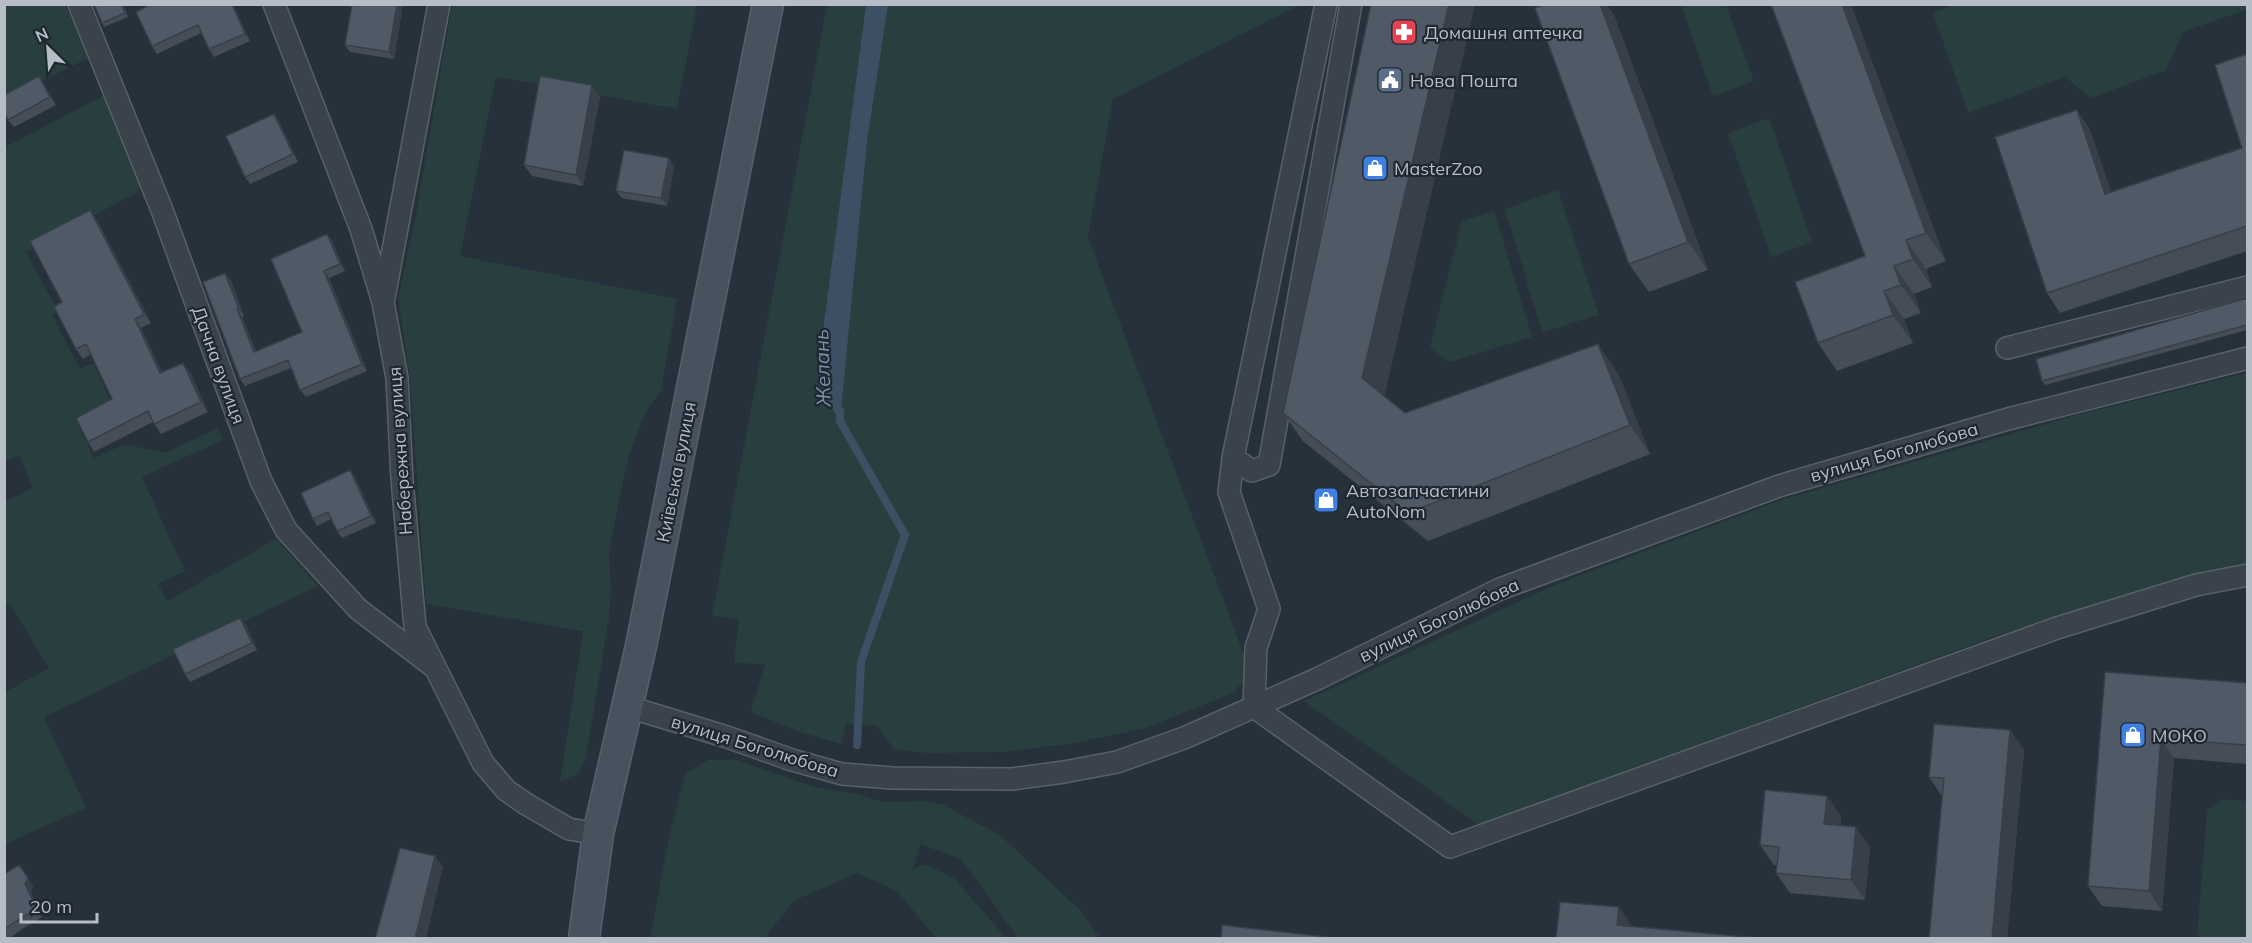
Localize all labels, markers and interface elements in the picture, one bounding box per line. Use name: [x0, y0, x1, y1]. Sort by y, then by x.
pharmacy icon: Домашня аптечка: [1389, 17, 1419, 47]
north arrow: [18, 18, 78, 78]
place label: Домашня аптечка: [1424, 21, 1583, 44]
text: N: [32, 23, 51, 46]
public building icon: Нова Пошта: [1375, 65, 1405, 95]
place label: Нова Пошта: [1410, 69, 1518, 92]
shop icon: MasterZoo: [1360, 153, 1390, 183]
place label: MasterZoo: [1394, 157, 1483, 180]
street label: Дачна вулиця: [187, 303, 251, 427]
water label: Желань: [808, 329, 836, 408]
street label: Набережна вулиця: [383, 366, 417, 536]
street label: Київська вулиця: [651, 400, 701, 544]
street label: вулиця Боголюбова: [1807, 417, 1981, 487]
place label: Автозапчастини AutoNom: [1346, 479, 1489, 523]
shop icon: Автозапчастини AutoNom: [1311, 485, 1341, 515]
street label: вулиця Боголюбова: [1355, 573, 1523, 667]
street label: вулиця Боголюбова: [669, 710, 841, 782]
shop icon: МОКО: [2118, 720, 2148, 750]
place label: МОКО: [2152, 724, 2207, 747]
scale bar: [21, 886, 98, 924]
text: 20 m: [30, 895, 72, 918]

